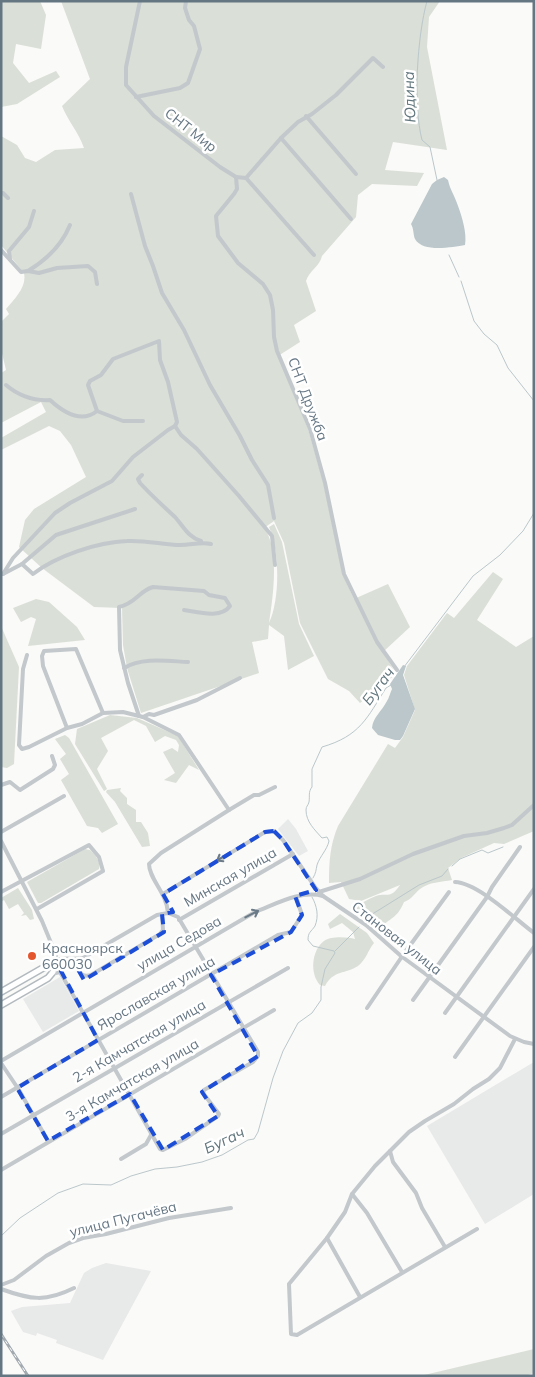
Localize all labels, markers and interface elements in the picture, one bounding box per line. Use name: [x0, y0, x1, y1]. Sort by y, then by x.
water label: Юдина: [399, 71, 419, 123]
street label: СНТ Мир: [161, 104, 221, 156]
street label: СНТ Дружба: [284, 355, 332, 443]
water label: Бугач: [358, 663, 398, 709]
street label: Минская улица: [180, 843, 280, 911]
one-way arrow: [217, 853, 231, 863]
street label: Становая улица: [348, 897, 446, 979]
one-way arrow: [244, 909, 259, 918]
street label: улица Седова: [134, 912, 224, 974]
place label: Красноярск 660030: [42, 939, 123, 973]
marker: Красноярск 660030: [26, 950, 38, 962]
street label: Ярославская улица: [94, 952, 218, 1034]
street label: 2-я Камчатская улица: [69, 995, 209, 1087]
street label: 3-я Камчатская улица: [62, 1034, 202, 1126]
water label: Бугач: [201, 1122, 247, 1158]
street label: улица Пугачёва: [68, 1197, 178, 1241]

